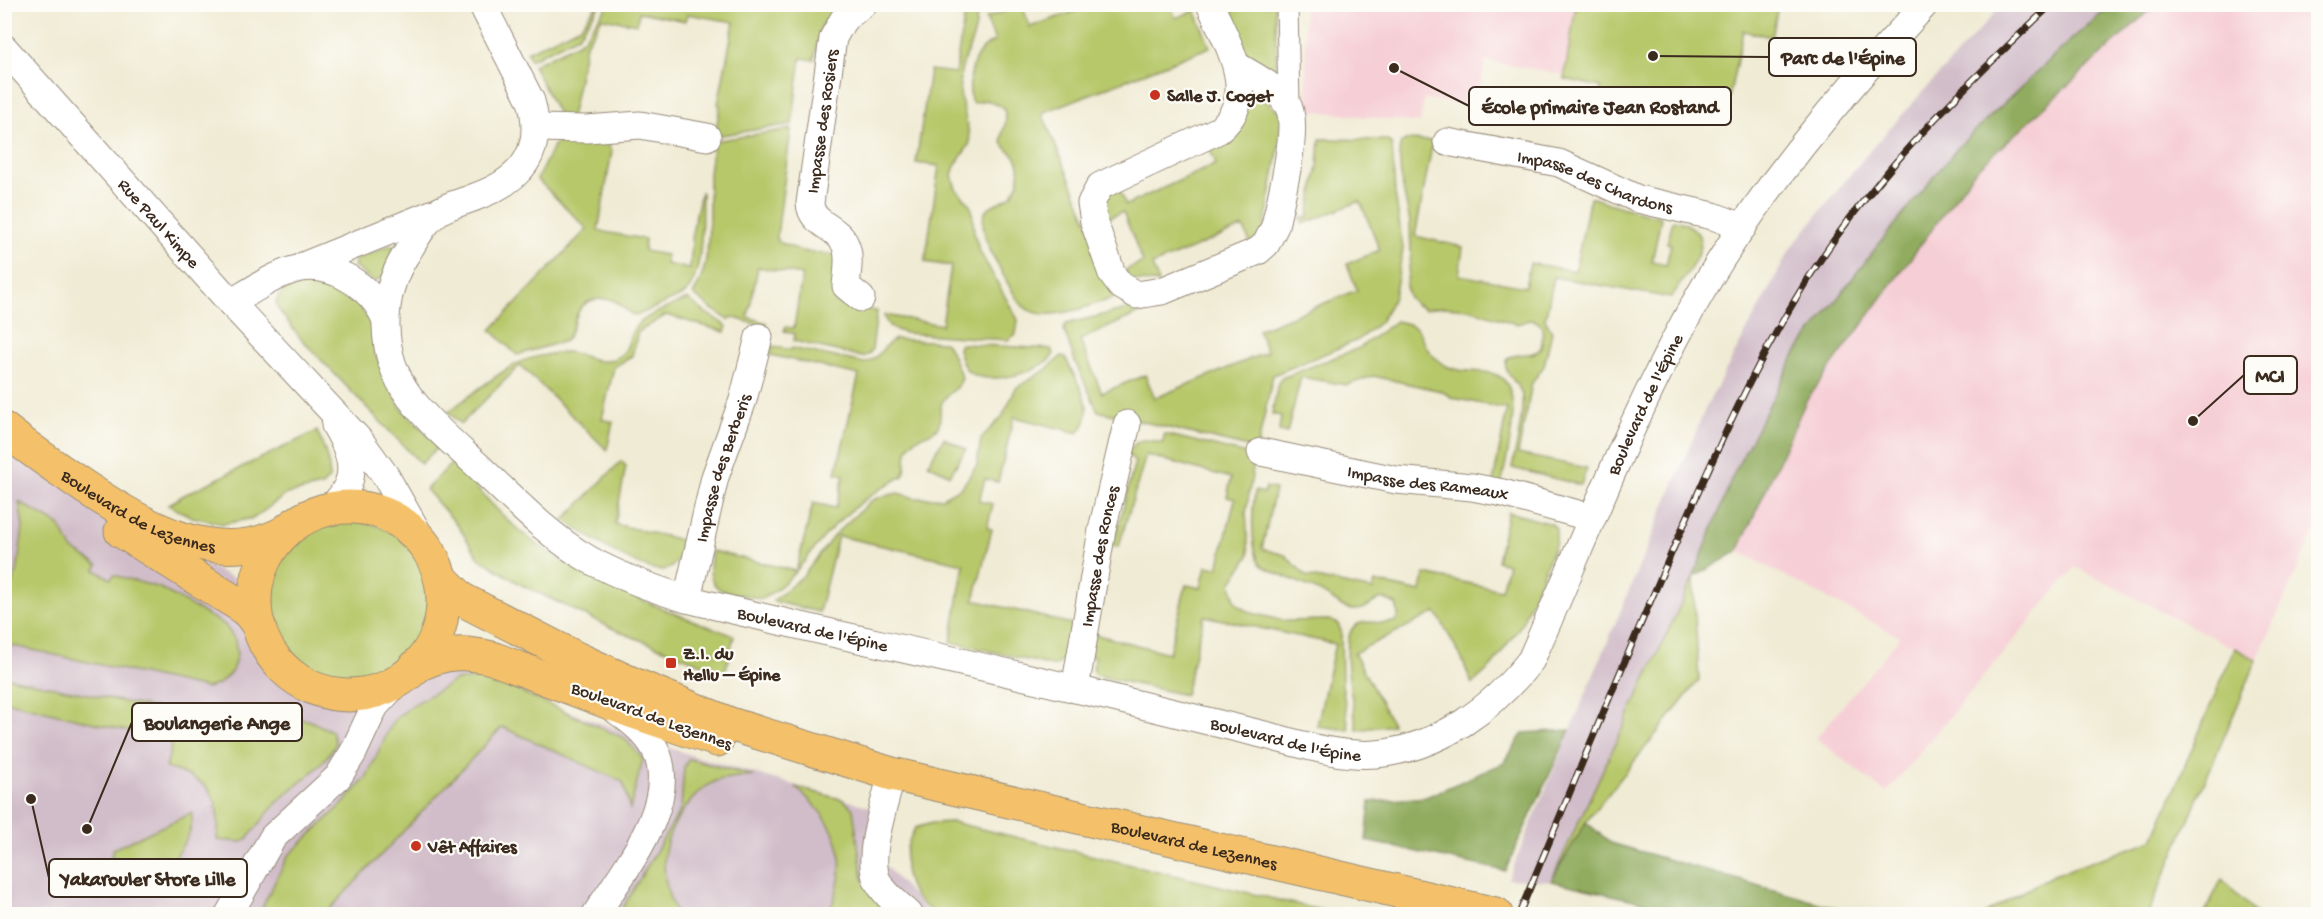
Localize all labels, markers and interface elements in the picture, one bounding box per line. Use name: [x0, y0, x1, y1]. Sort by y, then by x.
callout: Parc de l'Épine: [1769, 38, 1916, 76]
street label: Impasse des Rosiers: [803, 47, 844, 195]
text: Parc de l'Épine: [1780, 48, 1905, 72]
place label: Salle J. Coget: [1167, 87, 1274, 108]
callout: École primaire Jean Rostand: [1469, 87, 1731, 125]
marker: Salle J. Coget: [1148, 88, 1162, 102]
text: École primaire Jean Rostand: [1481, 97, 1721, 121]
street label: Impasse des Chardons: [1515, 147, 1676, 220]
street label: Rue Paul Kimpe: [112, 175, 204, 274]
street label: Boulevard de l'Épine: [1604, 330, 1689, 480]
callout: MCI: [2244, 356, 2297, 394]
text: MCI: [2255, 367, 2285, 390]
street label: Impasse des Berberis: [692, 391, 757, 544]
street label: Impasse des Rameaux: [1345, 462, 1511, 507]
street label: Boulevard de Lezennes: [56, 466, 218, 559]
street label: Impasse des Ronces: [1078, 483, 1125, 629]
street label: Boulevard de l'Épine: [734, 603, 890, 658]
place label: Z.I. du Hellu – Épine: [683, 645, 781, 687]
marker: Z.I. du Hellu – Épine: [664, 656, 678, 670]
street label: Boulevard de Lezennes: [567, 678, 736, 757]
callout: Boulangerie Ange: [132, 703, 302, 741]
text: Boulangerie Ange: [143, 714, 291, 737]
street label: Boulevard de l'Épine: [1207, 714, 1362, 767]
street label: Boulevard de Lezennes: [1108, 817, 1280, 876]
place label: Vêt Affaires: [427, 838, 518, 859]
marker: Vêt Affaires: [409, 839, 423, 853]
callout: Yakarouler Store Lille: [49, 859, 247, 897]
text: Yakarouler Store Lille: [59, 870, 236, 893]

